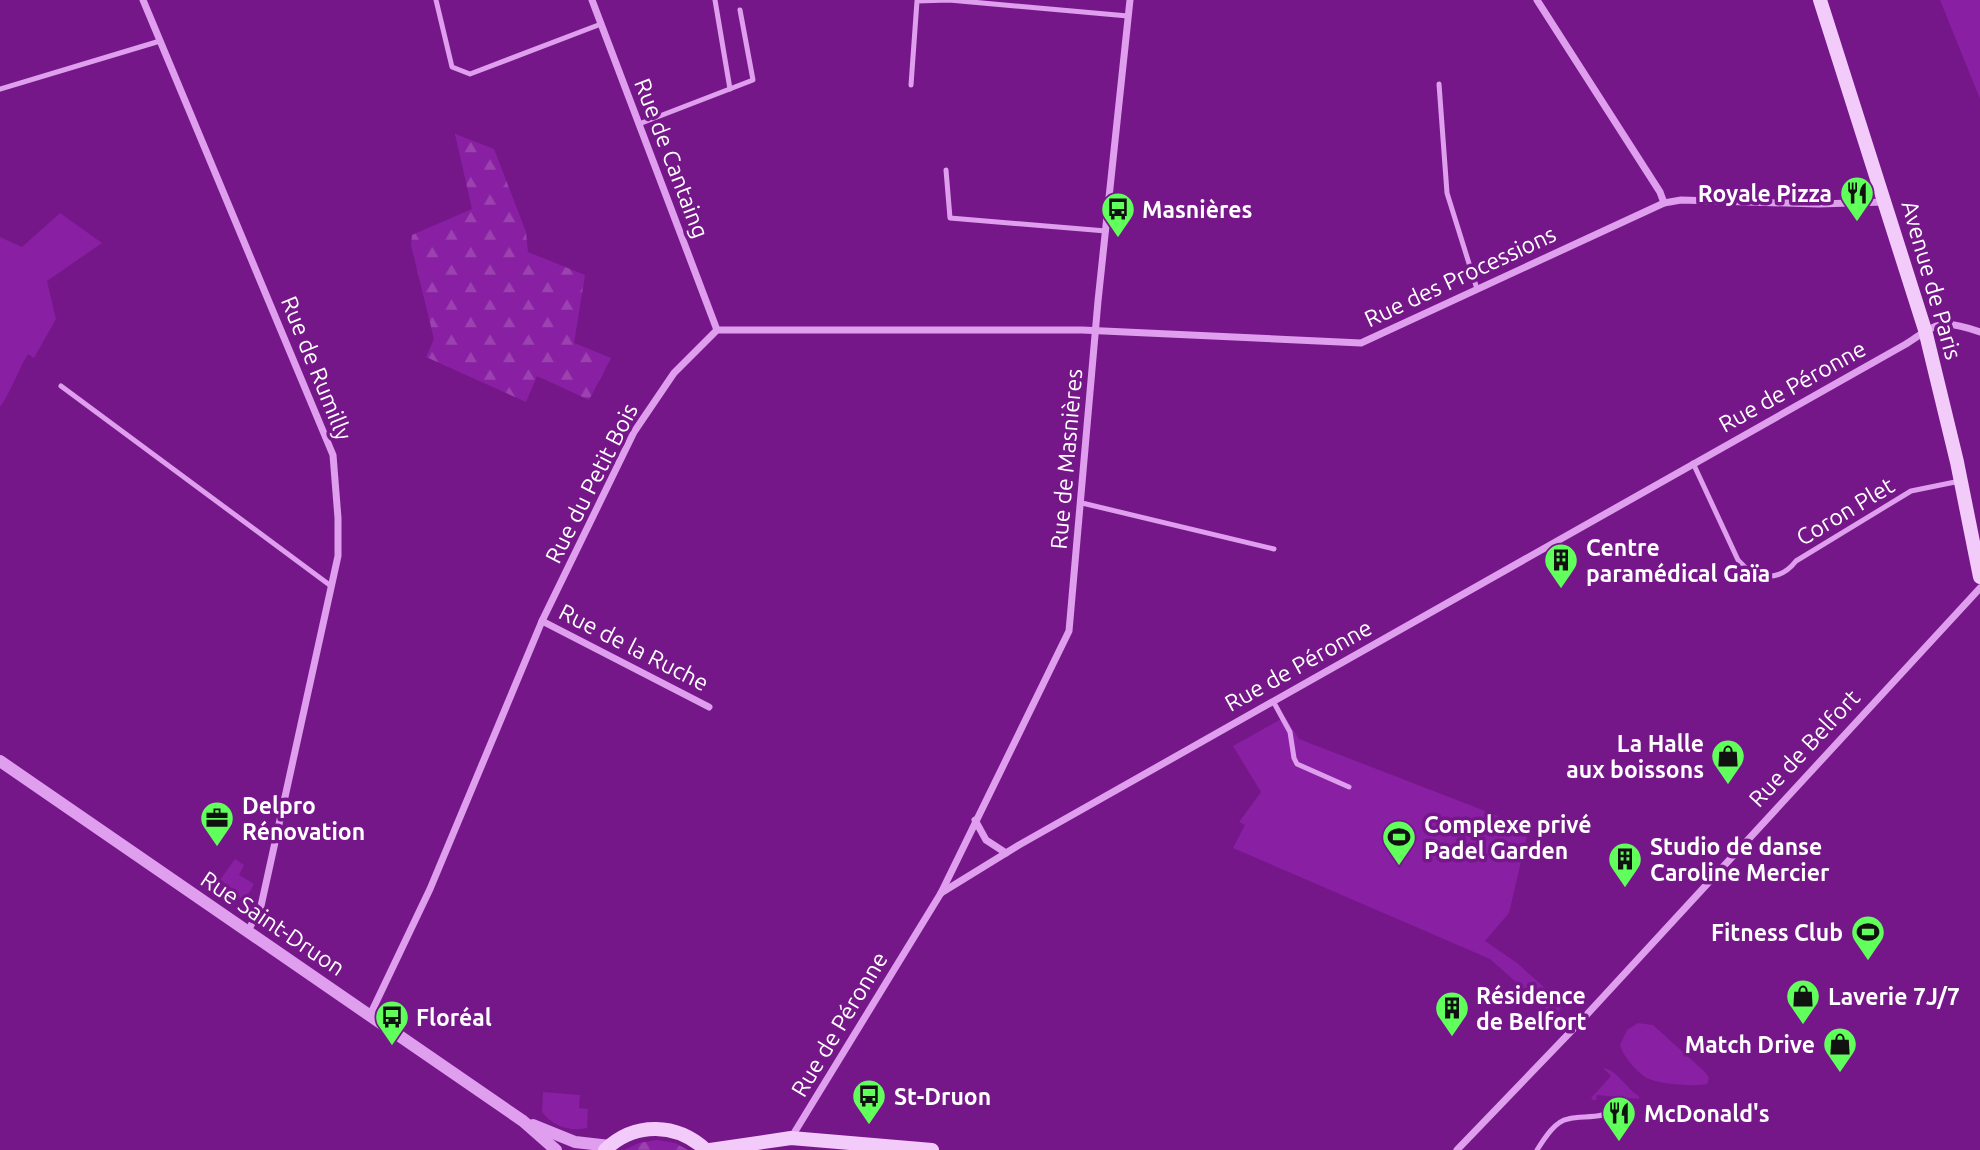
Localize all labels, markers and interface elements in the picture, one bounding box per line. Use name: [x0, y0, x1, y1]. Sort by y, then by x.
street label: Rue de Cantaing: [630, 75, 714, 241]
restaurant icon: Royale Pizza: [1838, 174, 1876, 223]
place label: Royale Pizza: [1698, 181, 1832, 206]
bus stop icon: Masnières: [1099, 190, 1137, 239]
place label: Masnières: [1142, 197, 1252, 222]
street label: Avenue de Paris: [1897, 198, 1967, 362]
street label: Rue des Processions: [1360, 221, 1560, 331]
street label: Rue de Rumilly: [277, 292, 357, 444]
street label: Rue de Péronne: [1714, 335, 1870, 437]
street label: Rue de Masnières: [1046, 368, 1086, 550]
street label: Rue du Petit Bois: [540, 399, 642, 567]
street label: Coron Plet: [1792, 472, 1898, 550]
place label: Centre paramédical Gaïa: [1586, 535, 1770, 586]
building icon: Centre paramédical Gaïa: [1542, 541, 1580, 590]
street label: Rue de la Ruche: [555, 599, 713, 695]
street label: Rue de Péronne: [1220, 614, 1376, 716]
street label: Rue de Belfort: [1744, 685, 1864, 811]
place label: La Halle aux boissons: [1566, 731, 1704, 782]
shop icon: La Halle aux boissons: [1709, 737, 1747, 786]
place label: Delpro Rénovation: [242, 793, 365, 844]
office icon: Delpro Rénovation: [198, 799, 236, 848]
place label: Complexe privé Padel Garden: [1424, 812, 1591, 863]
sports icon: Complexe privé Padel Garden: [1380, 818, 1418, 867]
place label: Studio de danse Caroline Mercier: [1650, 834, 1830, 885]
building icon: Studio de danse Caroline Mercier: [1606, 840, 1644, 889]
street label: Rue Saint-Druon: [196, 866, 350, 980]
sports icon: Fitness Club: [1849, 913, 1887, 962]
place label: Fitness Club: [1711, 920, 1843, 945]
street label: Rue de Péronne: [786, 947, 892, 1101]
shop icon: Laverie 7J/7: [1784, 977, 1822, 1026]
place label: Résidence de Belfort: [1476, 983, 1587, 1034]
place label: Laverie 7J/7: [1828, 984, 1960, 1009]
building icon: Résidence de Belfort: [1433, 989, 1471, 1038]
bus stop icon: Floréal: [373, 998, 411, 1047]
place label: Floréal: [416, 1005, 492, 1030]
shop icon: Match Drive: [1821, 1025, 1859, 1074]
place label: Match Drive: [1685, 1032, 1815, 1057]
bus stop icon: St-Druon: [850, 1077, 888, 1126]
place label: St-Druon: [894, 1084, 991, 1109]
restaurant icon: McDonald's: [1600, 1094, 1638, 1143]
place label: McDonald's: [1644, 1101, 1770, 1126]

